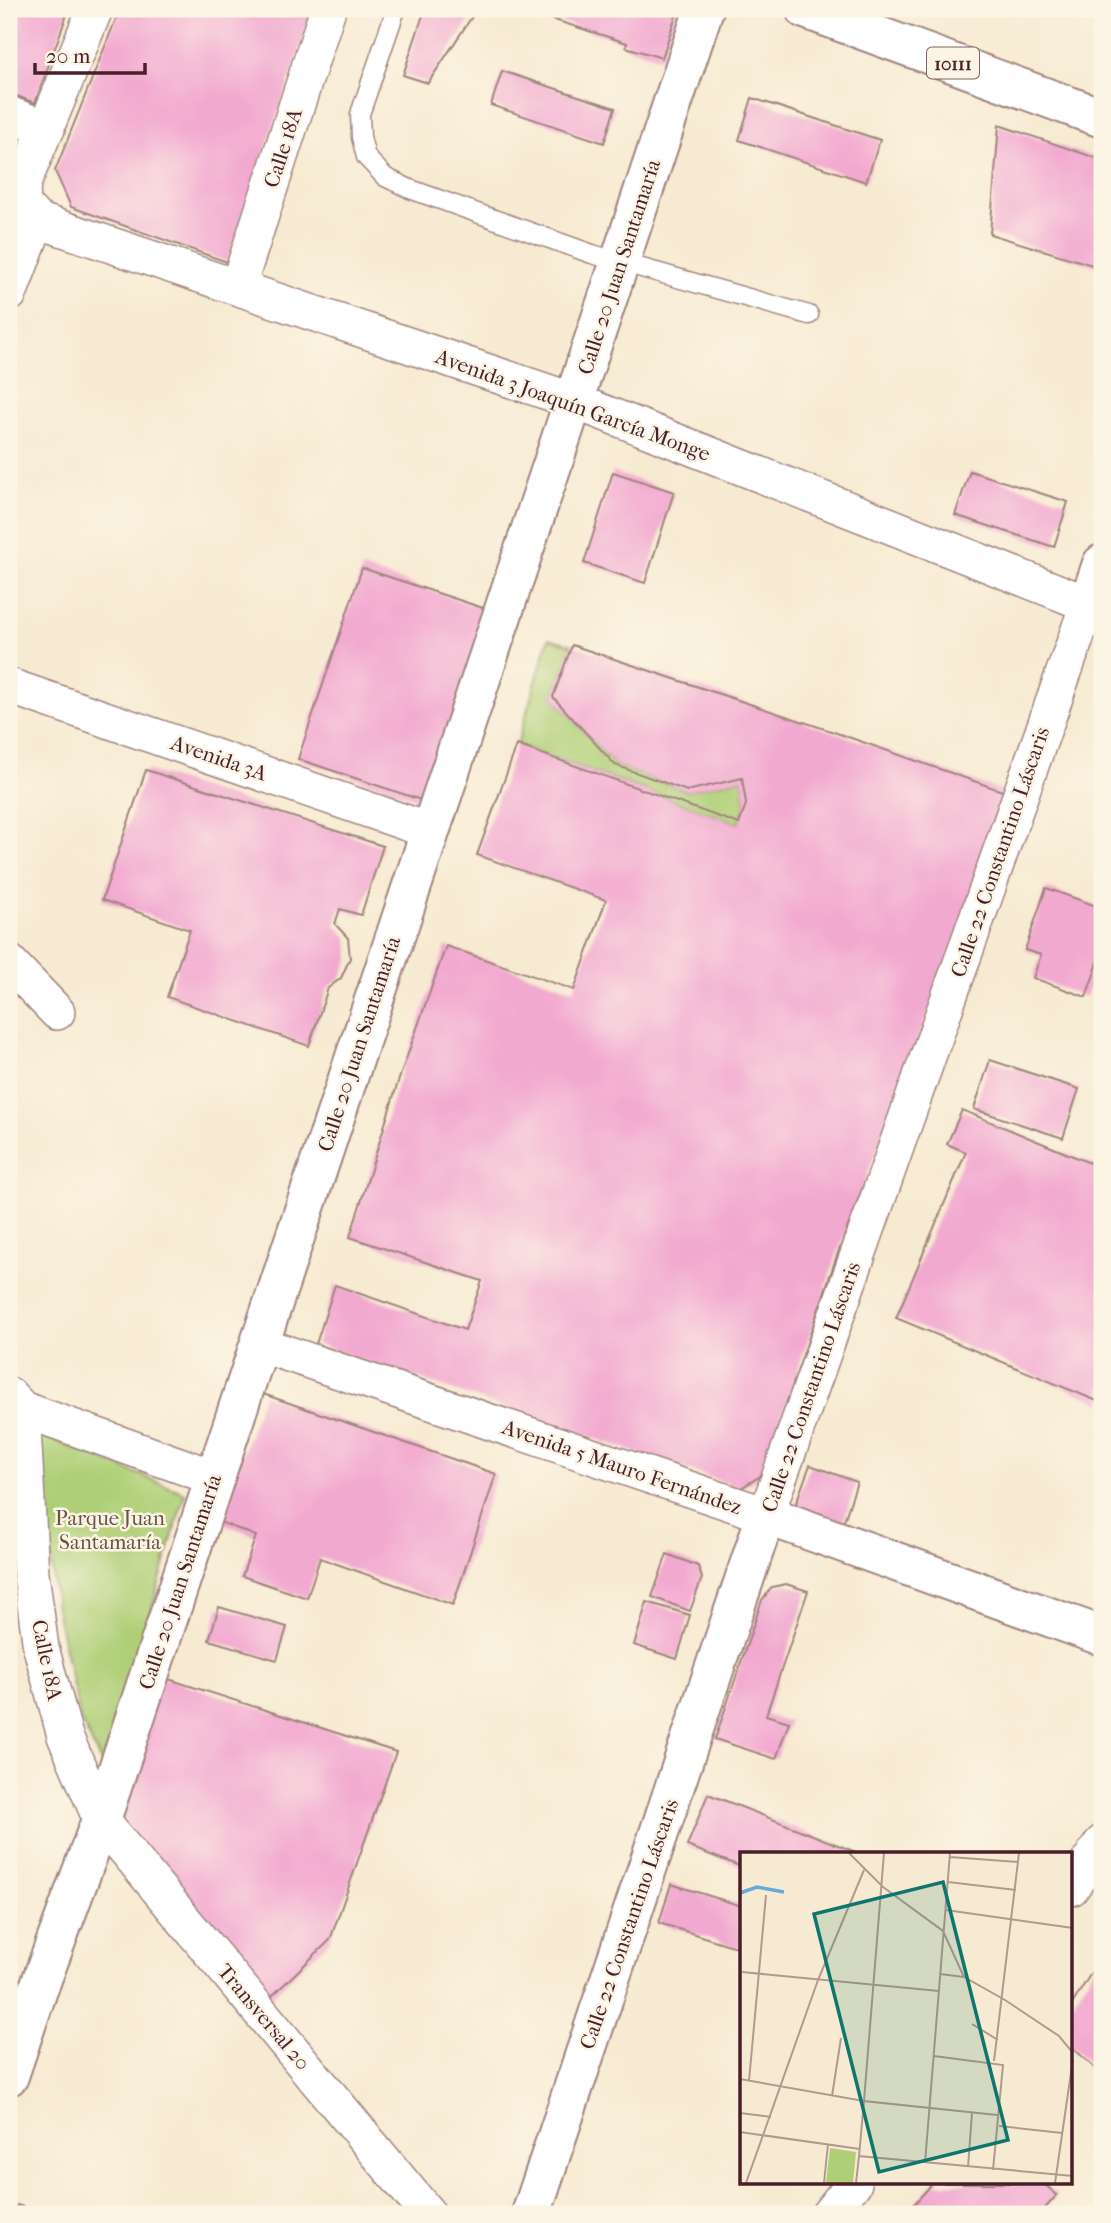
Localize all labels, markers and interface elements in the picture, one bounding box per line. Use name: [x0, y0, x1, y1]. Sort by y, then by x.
scale bar: [35, 32, 145, 76]
text: 20 m: [46, 44, 91, 68]
road number: 10111: [927, 48, 979, 78]
street label: Calle 18A: [259, 105, 307, 191]
street label: Calle 20 Juan Santamaría: [573, 156, 665, 378]
street label: Avenida 3 Joaquín García Monge: [431, 344, 714, 466]
street label: Calle 22 Constantino Láscaris: [946, 723, 1054, 980]
street label: Avenida 3A: [167, 730, 270, 786]
street label: Calle 20 Juan Santamaría: [313, 933, 405, 1155]
street label: Calle 22 Constantino Láscaris: [757, 1258, 865, 1515]
street label: Avenida 5 Mauro Fernández: [498, 1414, 745, 1519]
street label: Calle 20 Juan Santamaría: [134, 1471, 226, 1693]
park label: Parque Juan Santamaría: [55, 1506, 165, 1554]
street label: Calle 18A: [27, 1617, 67, 1703]
street label: Calle 22 Constantino Láscaris: [575, 1795, 683, 2052]
inset map: [740, 1852, 1072, 2184]
street label: Transversal 20: [213, 1959, 315, 2075]

